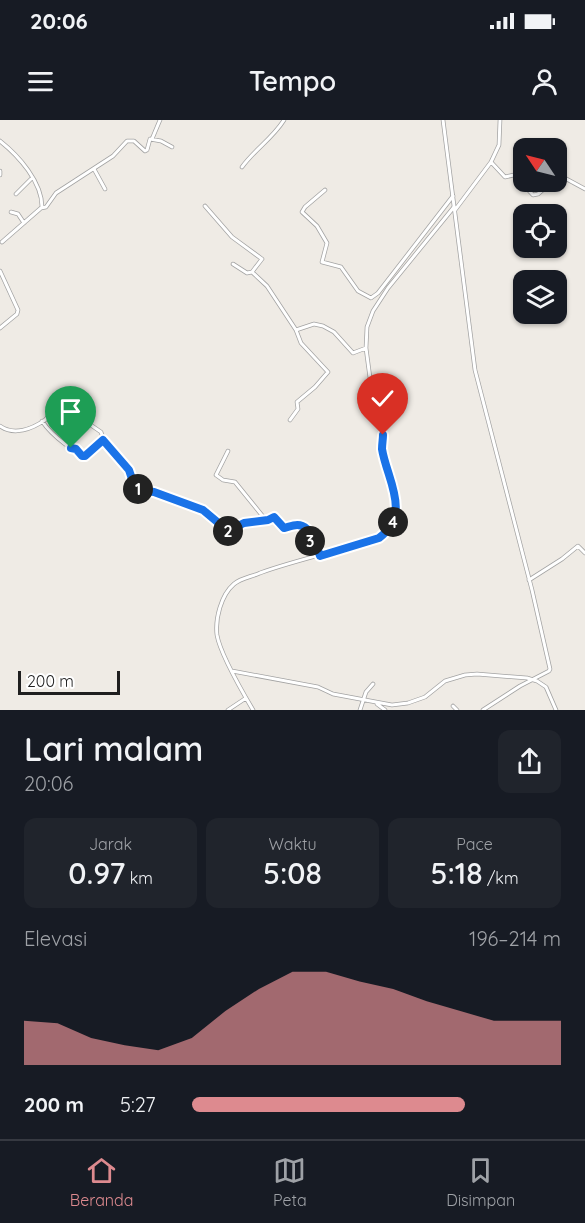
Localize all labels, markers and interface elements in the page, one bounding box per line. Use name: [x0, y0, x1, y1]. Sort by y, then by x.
text: 20:06: [30, 7, 88, 35]
text: Tempo: [249, 64, 336, 98]
icon: menu: [24, 65, 57, 98]
icon: person: [528, 65, 561, 98]
north arrow: [513, 138, 567, 192]
map controls: [513, 138, 567, 324]
button: locate: [513, 204, 567, 258]
button: layers: [513, 270, 567, 324]
pin: [357, 373, 408, 435]
icon: check: [366, 382, 399, 415]
pin: [45, 386, 96, 448]
icon: arrive: [54, 395, 87, 428]
pin: 1: [123, 474, 153, 504]
text: 1: [135, 479, 141, 499]
pin: 4: [378, 507, 408, 537]
text: 4: [388, 512, 398, 532]
pin: 2: [213, 516, 243, 546]
text: 2: [223, 521, 233, 541]
pin: 3: [295, 526, 325, 556]
text: 3: [306, 531, 314, 551]
scale bar: [18, 668, 120, 696]
text: 200 m: [27, 671, 74, 691]
text: Lari malam: [24, 728, 203, 769]
button: share: [498, 730, 561, 793]
text: 20:06: [24, 771, 73, 796]
text: Jarak: [89, 834, 132, 854]
text: Waktu: [268, 834, 317, 854]
text: Pace: [456, 834, 493, 854]
text: 0.97: [68, 854, 125, 892]
text: 5:08: [263, 854, 322, 892]
text: 5:18: [430, 854, 483, 892]
text: km: [125, 868, 153, 888]
text: /km: [483, 868, 519, 888]
text: Elevasi: [24, 926, 87, 951]
text: 196–214 m: [469, 926, 561, 951]
text: 200 m: [24, 1092, 84, 1117]
text: 5:27: [120, 1092, 156, 1117]
tab: Beranda: [70, 1154, 134, 1210]
tab: Peta: [273, 1154, 307, 1210]
tab: Disimpan: [446, 1154, 515, 1210]

